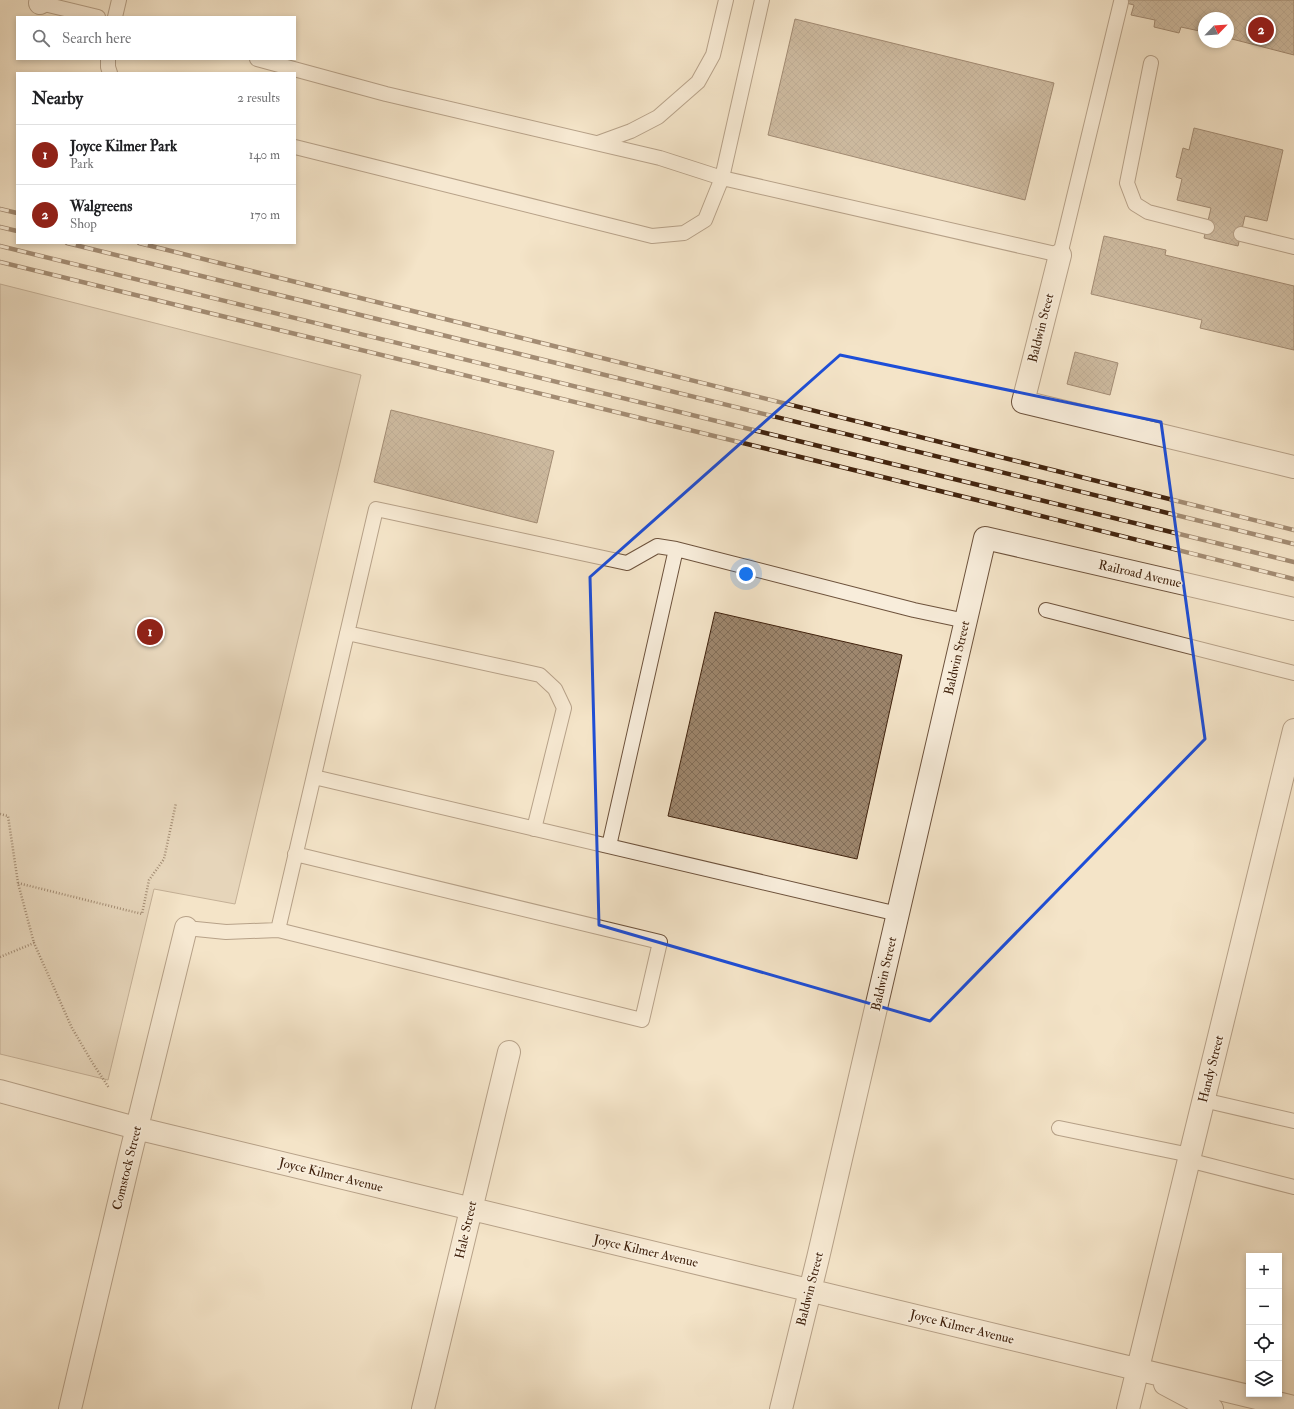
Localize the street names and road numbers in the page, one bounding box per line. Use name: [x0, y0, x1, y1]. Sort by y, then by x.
street label: Baldwin Steet: [1025, 292, 1057, 364]
street label: Railroad Avenue: [1097, 557, 1184, 591]
street label: Baldwin Street: [941, 619, 973, 697]
street label: Baldwin Street: [868, 935, 900, 1013]
street label: Handy Street: [1195, 1034, 1228, 1105]
street label: Comstock Street: [109, 1124, 145, 1212]
street label: Joyce Kilmer Avenue: [276, 1154, 385, 1197]
street label: Hale Street: [452, 1200, 480, 1260]
street label: Joyce Kilmer Avenue: [591, 1231, 700, 1272]
street label: Baldwin Street: [793, 1250, 827, 1328]
street label: Joyce Kilmer Avenue: [907, 1306, 1016, 1349]

